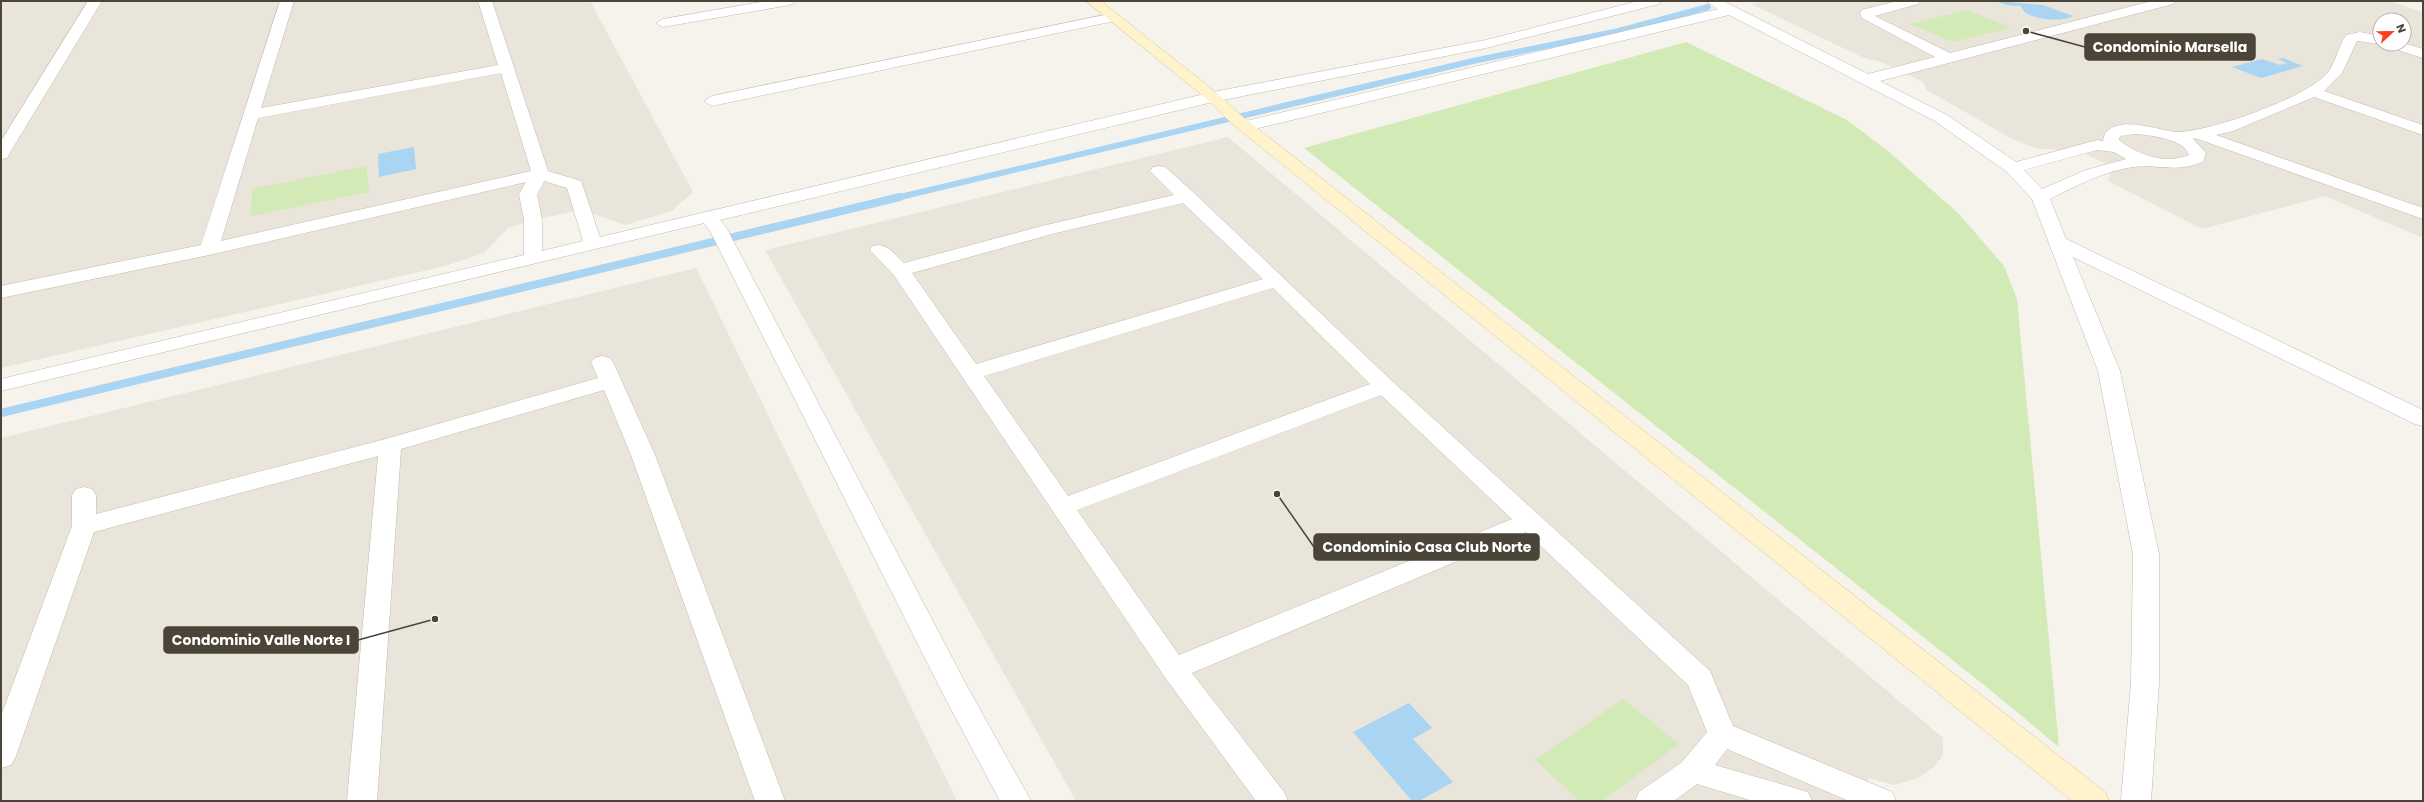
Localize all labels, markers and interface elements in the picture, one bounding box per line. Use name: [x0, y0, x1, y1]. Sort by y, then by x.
north arrow: [2372, 12, 2412, 52]
text: N: [2392, 21, 2410, 35]
callout: Condominio Marsella: [2085, 34, 2255, 60]
text: Condominio Marsella: [2093, 37, 2247, 57]
callout: Condominio Casa Club Norte: [1314, 534, 1539, 560]
text: Condominio Casa Club Norte: [1323, 537, 1532, 557]
callout: Condominio Valle Norte I: [164, 627, 358, 653]
text: Condominio Valle Norte I: [172, 630, 350, 650]

